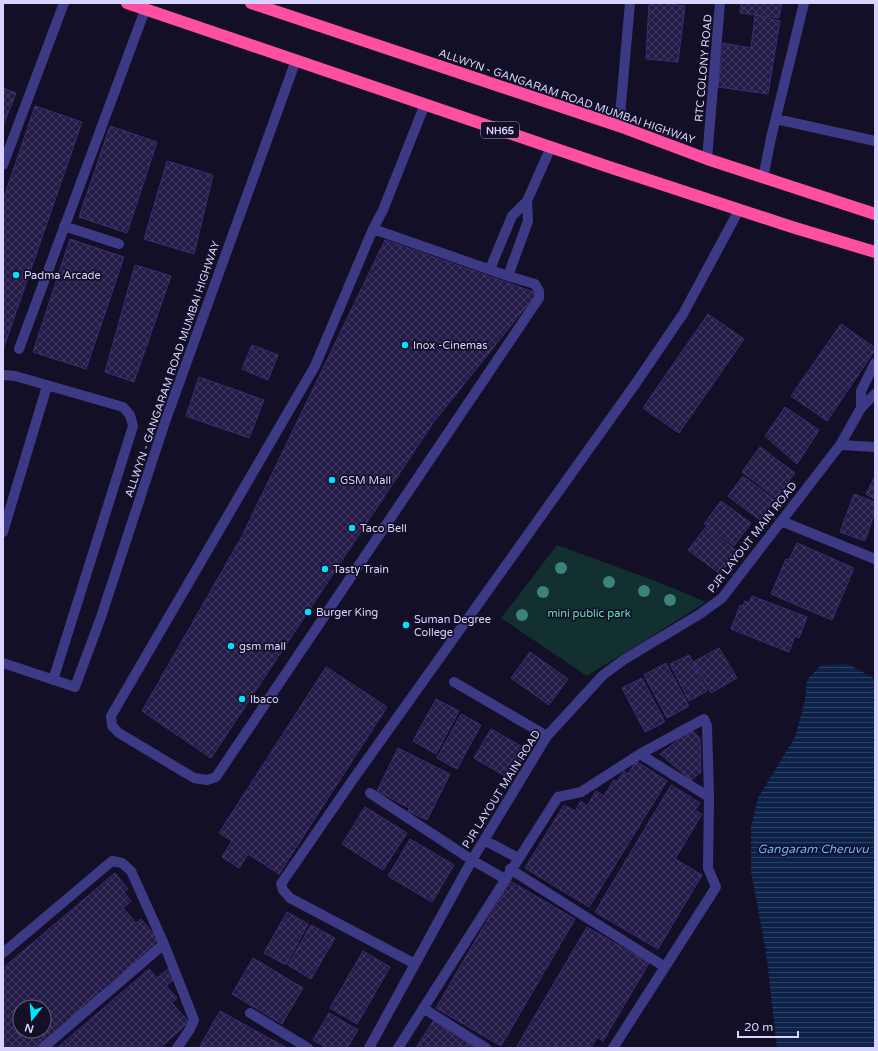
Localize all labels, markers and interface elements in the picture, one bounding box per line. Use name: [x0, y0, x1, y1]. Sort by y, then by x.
street label: RTC COLONY ROAD: [692, 14, 715, 122]
street label: ALLWYN - GANGARAM ROAD MUMBAI HIGHWAY: [437, 46, 697, 147]
road number: NH65: [481, 122, 519, 138]
street label: ALLWYN - GANGARAM ROAD MUMBAI HIGHWAY: [122, 239, 223, 499]
place label: Padma Arcade: [24, 269, 101, 282]
marker: Padma Arcade: [11, 270, 21, 280]
place label: Inox -Cinemas: [413, 339, 487, 352]
marker: Inox -Cinemas: [400, 340, 410, 350]
place label: GSM Mall: [340, 474, 391, 487]
marker: GSM Mall: [327, 475, 337, 485]
street label: PJR LAYOUT MAIN ROAD: [705, 479, 800, 595]
place label: Taco Bell: [360, 522, 407, 535]
marker: Taco Bell: [347, 523, 357, 533]
place label: Tasty Train: [333, 563, 389, 576]
marker: Tasty Train: [320, 564, 330, 574]
place label: Burger King: [316, 606, 378, 619]
marker: Burger King: [303, 607, 313, 617]
park label: mini public park: [547, 607, 631, 620]
place label: Suman Degree College: [414, 613, 491, 639]
marker: Suman Degree College: [401, 620, 411, 630]
place label: gsm mall: [239, 640, 286, 653]
marker: gsm mall: [226, 641, 236, 651]
place label: Ibaco: [250, 693, 279, 706]
marker: Ibaco: [237, 694, 247, 704]
street label: PJR LAYOUT MAIN ROAD: [460, 728, 543, 851]
water label: Gangaram Cheruvu: [758, 842, 869, 856]
north arrow: [12, 999, 52, 1039]
scale bar: [738, 1013, 798, 1039]
text: 20 m: [744, 1020, 773, 1034]
text: N: [23, 1021, 35, 1036]

